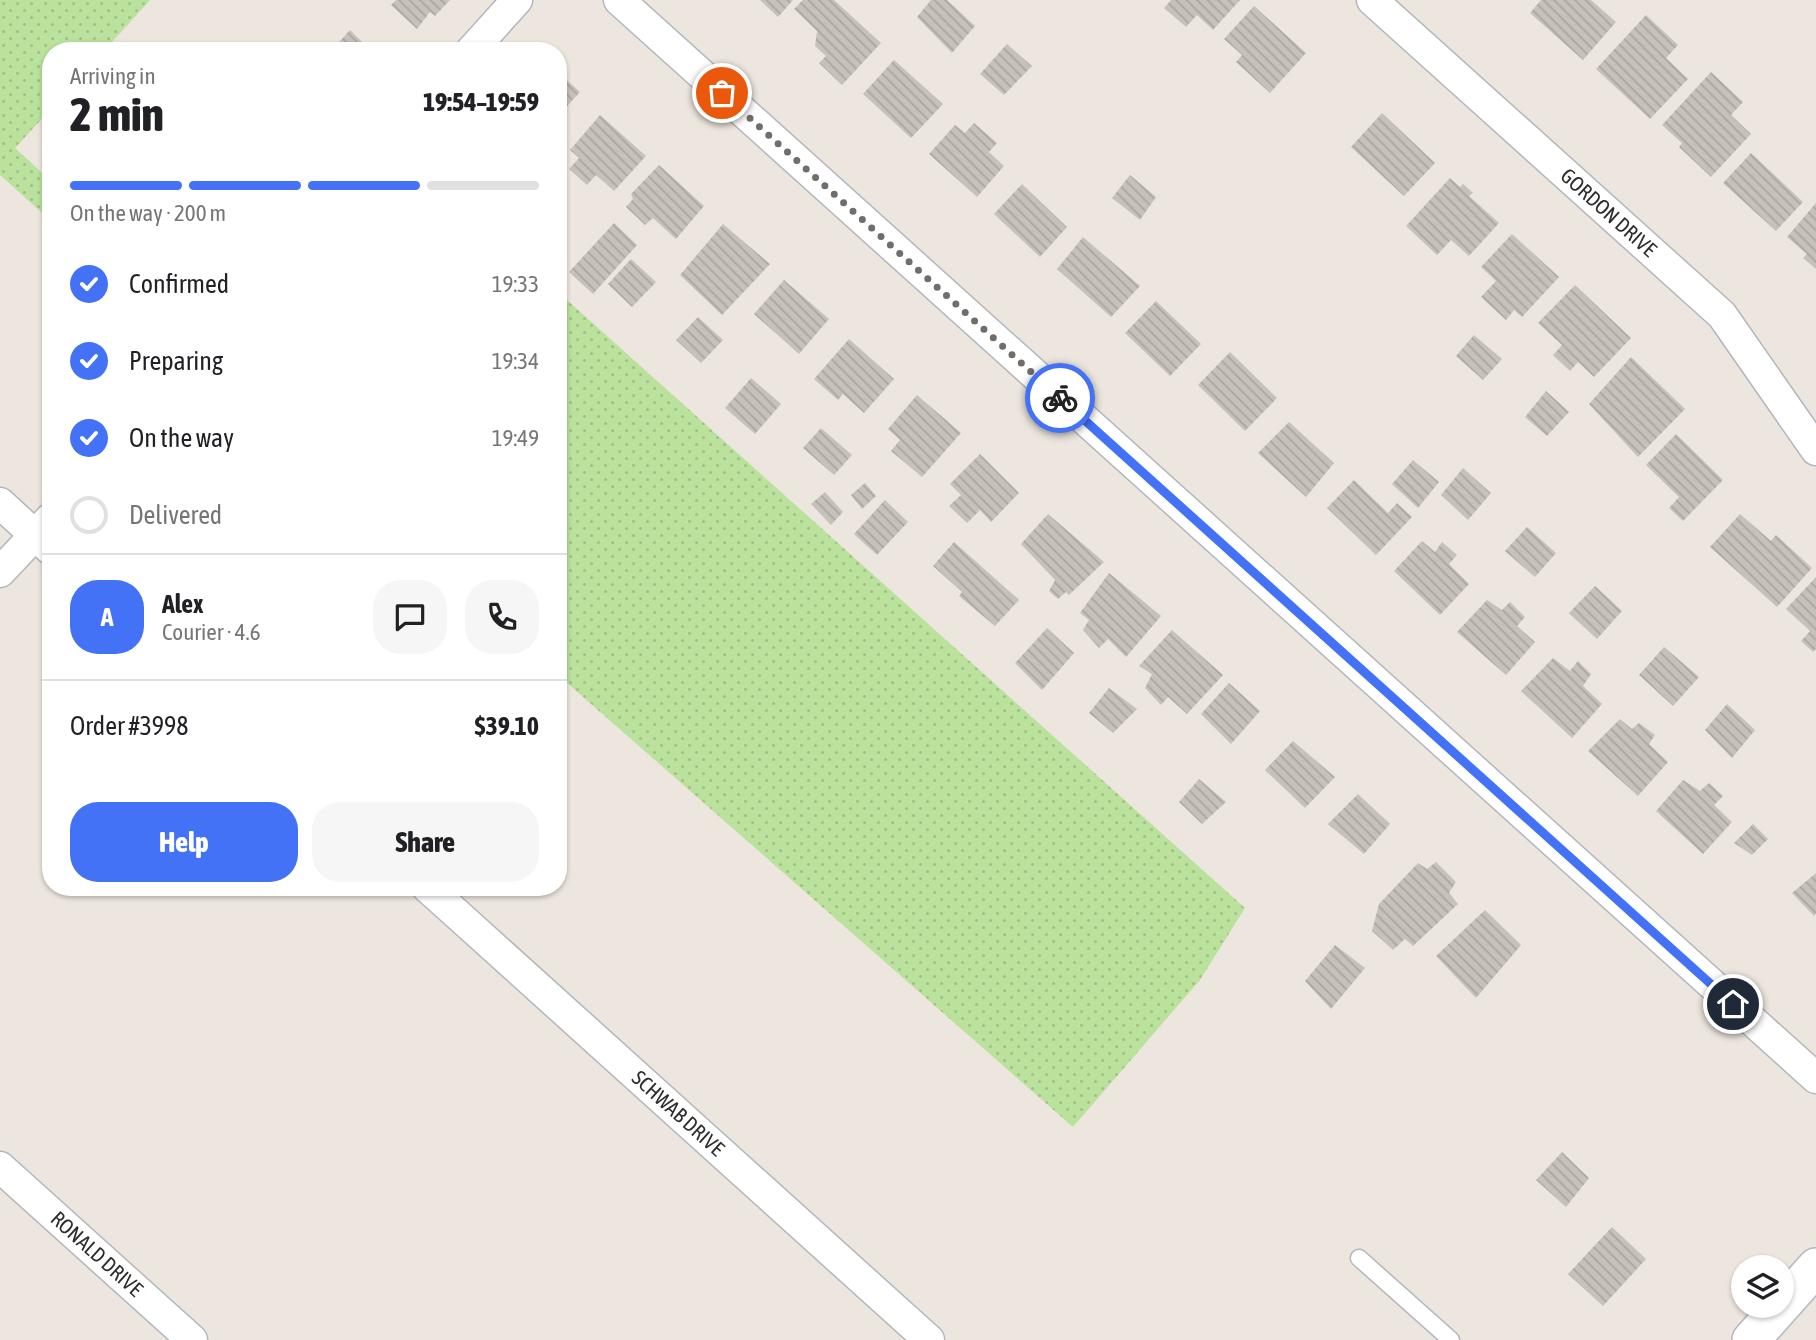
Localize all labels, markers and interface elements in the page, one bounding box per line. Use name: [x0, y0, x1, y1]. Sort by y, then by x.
text: Arriving in: [70, 63, 156, 89]
pin: [692, 63, 752, 123]
icon: bag: [703, 74, 741, 112]
text: 19:54–19:59: [423, 87, 539, 117]
text: 2 min: [70, 88, 164, 141]
street label: GORDON DRIVE: [1556, 163, 1662, 261]
text: On the way · 200 m: [70, 200, 226, 226]
icon: check: [70, 265, 108, 303]
text: Confirmed: [129, 269, 229, 299]
text: 19:33: [492, 271, 539, 297]
icon: check: [70, 342, 108, 380]
text: Preparing: [129, 346, 223, 376]
text: 19:34: [492, 348, 539, 374]
courier: [1025, 363, 1095, 433]
icon: bike: [1041, 379, 1079, 417]
icon: check: [70, 419, 108, 457]
text: On the way: [129, 423, 234, 453]
text: 19:49: [492, 425, 539, 451]
text: Delivered: [129, 500, 222, 530]
button: chat: [373, 580, 447, 654]
button: phone: [465, 580, 539, 654]
text: Alex: [162, 589, 203, 619]
text: A: [101, 602, 113, 632]
text: Courier · 4.6: [162, 619, 261, 645]
text: Order #3998: [70, 711, 189, 741]
text: $39.10: [475, 711, 539, 741]
button: Help: [70, 802, 298, 882]
button: Share: [312, 802, 539, 882]
pin: [1703, 974, 1763, 1034]
icon: home: [1714, 985, 1752, 1023]
street label: SCHWAB DRIVE: [628, 1065, 729, 1160]
street label: RONALD DRIVE: [47, 1206, 148, 1301]
map controls: [1731, 1255, 1794, 1318]
button: layers: [1731, 1255, 1794, 1318]

